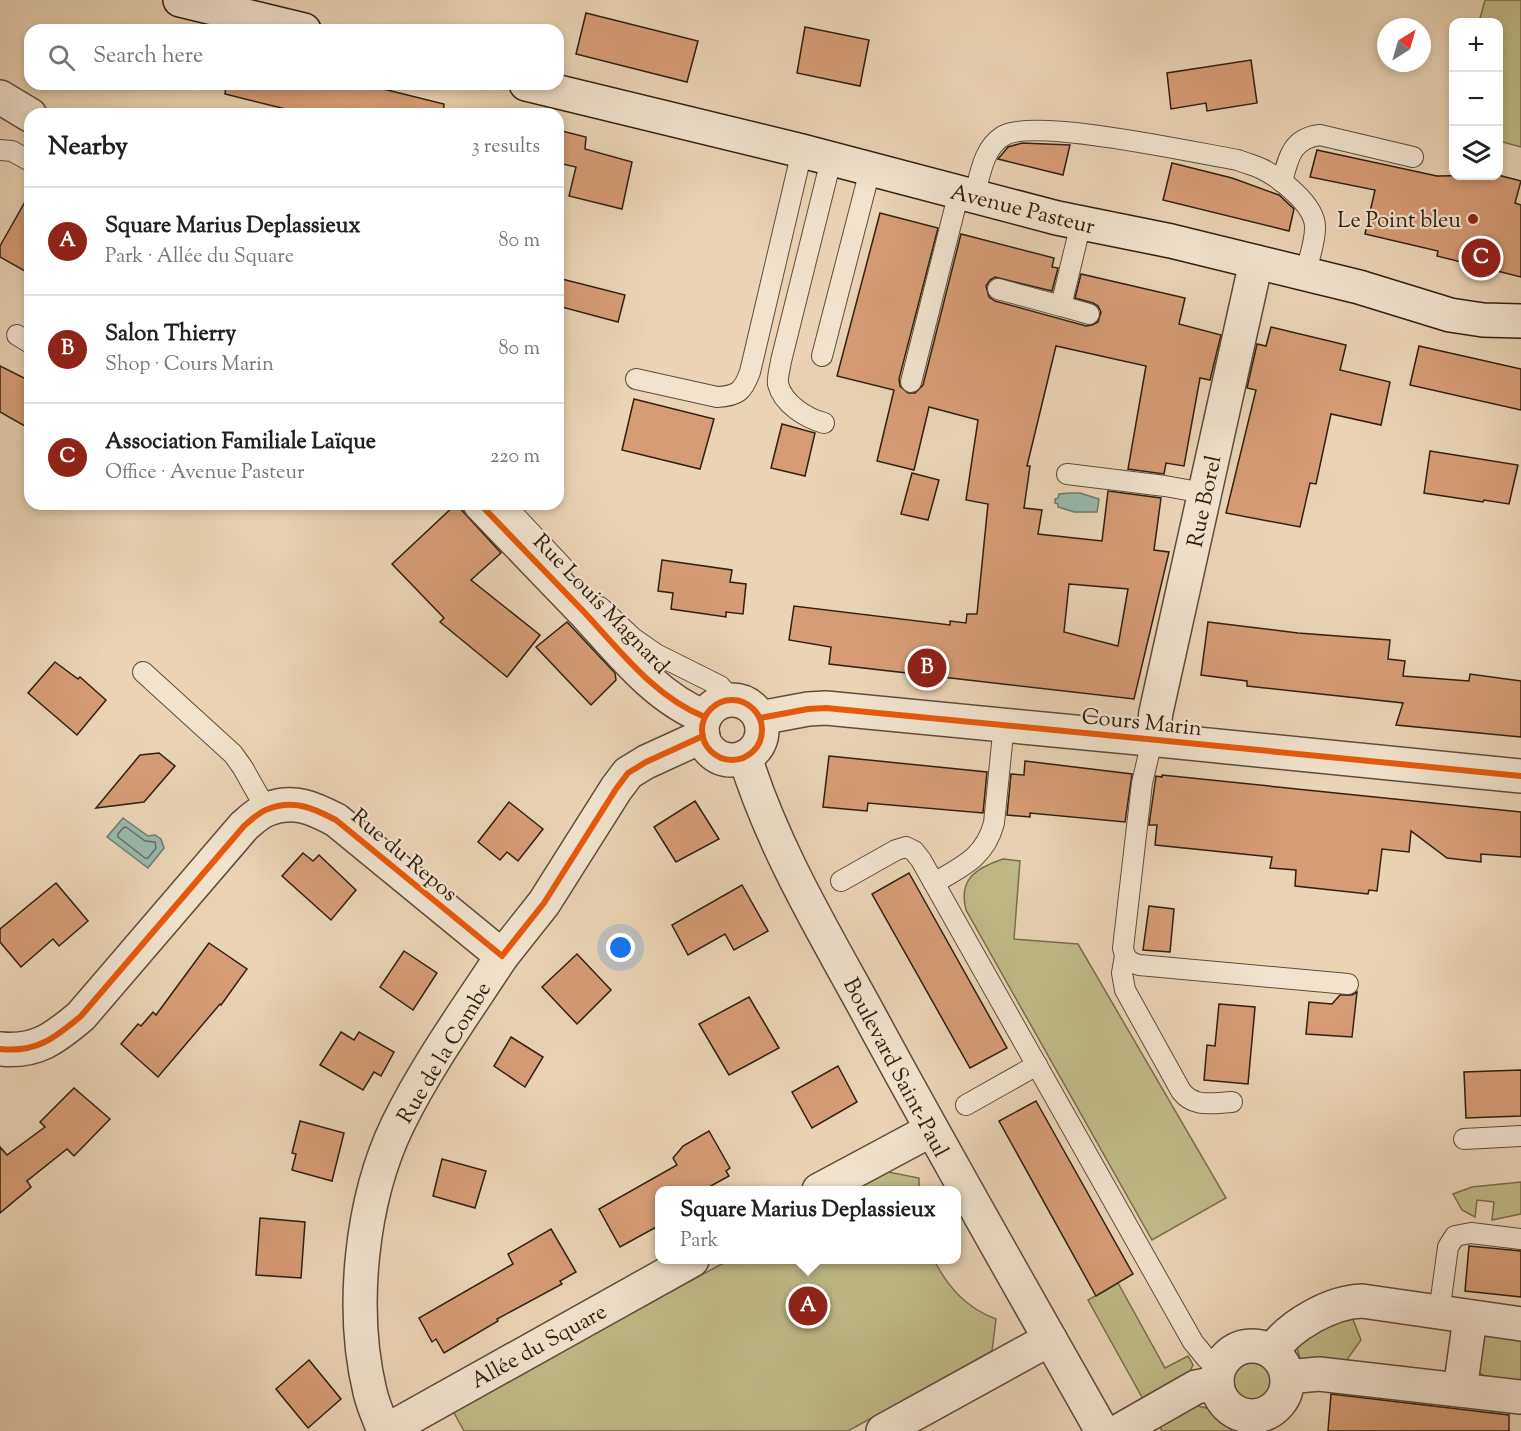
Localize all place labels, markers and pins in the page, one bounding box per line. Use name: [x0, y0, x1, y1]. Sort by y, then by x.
place label: Le Point bleu: [1337, 206, 1461, 238]
marker: Le Point bleu: [1466, 212, 1480, 226]
pin: C: [1462, 236, 1500, 280]
pin: B: [908, 646, 946, 690]
pin: A: [788, 1284, 828, 1328]

